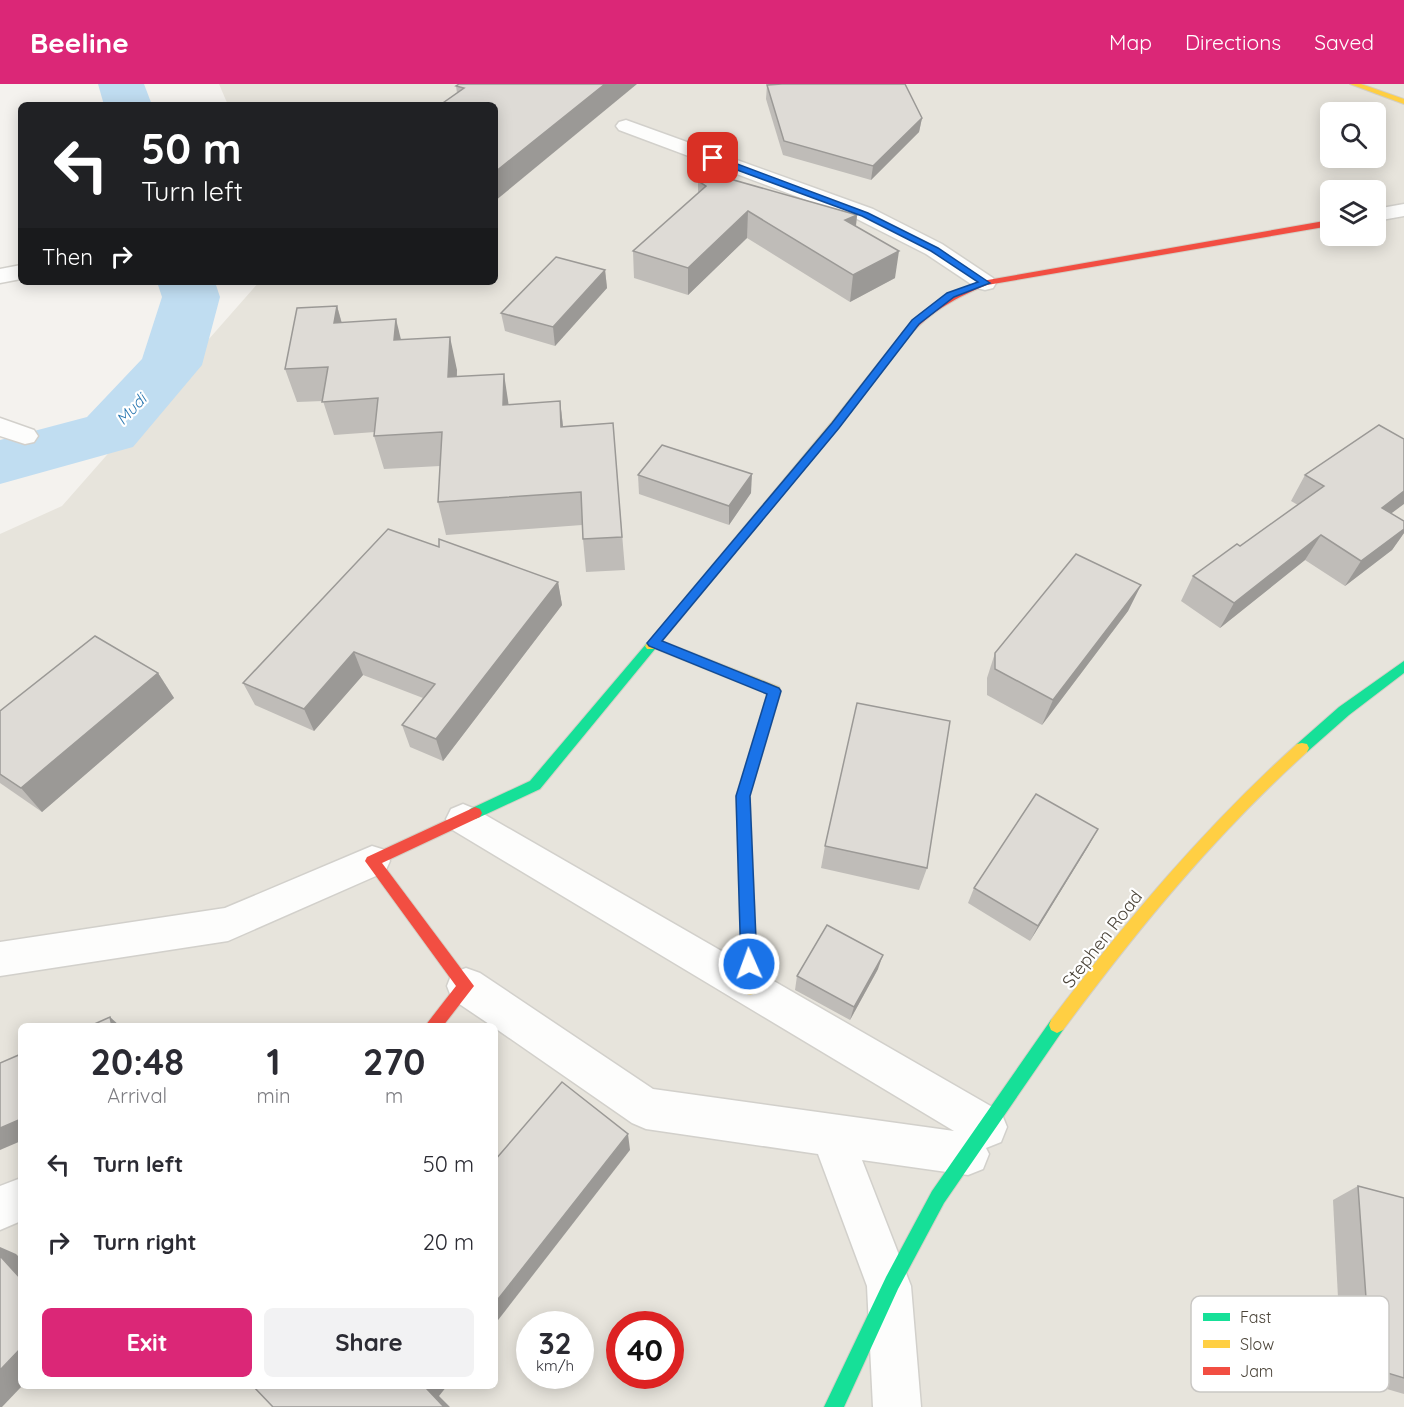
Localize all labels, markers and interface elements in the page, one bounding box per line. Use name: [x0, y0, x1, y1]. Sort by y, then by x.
text: Beeline: [30, 25, 129, 60]
text: Map: [1109, 29, 1152, 55]
text: Directions: [1185, 29, 1281, 55]
text: Saved: [1314, 29, 1374, 55]
map controls: [1320, 102, 1386, 246]
button: search: [1320, 102, 1386, 168]
text: 50 m: [141, 122, 241, 175]
icon: left: [42, 126, 120, 204]
pin: [687, 132, 738, 183]
icon: arrive: [696, 141, 729, 174]
text: Turn left: [141, 174, 243, 208]
button: layers: [1320, 180, 1386, 246]
icon: right: [105, 240, 138, 273]
text: Then: [42, 243, 93, 271]
water label: Mudi: [112, 388, 151, 429]
street label: Stephen Road: [1057, 886, 1147, 992]
position arrow: [717, 932, 781, 996]
text: 20:48: [91, 1039, 184, 1084]
text: 1: [266, 1039, 280, 1084]
text: 270: [363, 1039, 425, 1084]
text: Arrival: [107, 1083, 167, 1108]
text: min: [256, 1083, 291, 1108]
text: m: [385, 1083, 403, 1108]
icon: left: [42, 1148, 75, 1181]
text: Turn left: [93, 1150, 183, 1178]
text: 50 m: [423, 1150, 474, 1178]
icon: right: [42, 1226, 75, 1259]
text: Turn right: [93, 1228, 197, 1256]
text: 20 m: [423, 1228, 474, 1256]
legend: [1191, 1296, 1389, 1392]
text: Fast: [1240, 1307, 1271, 1327]
button: Exit: [42, 1308, 252, 1377]
button: Share: [264, 1308, 474, 1377]
speed limit sign: 40: [606, 1311, 684, 1389]
text: 32: [538, 1324, 572, 1362]
text: Slow: [1240, 1334, 1274, 1354]
text: km/h: [536, 1356, 574, 1375]
text: Jam: [1240, 1361, 1273, 1381]

